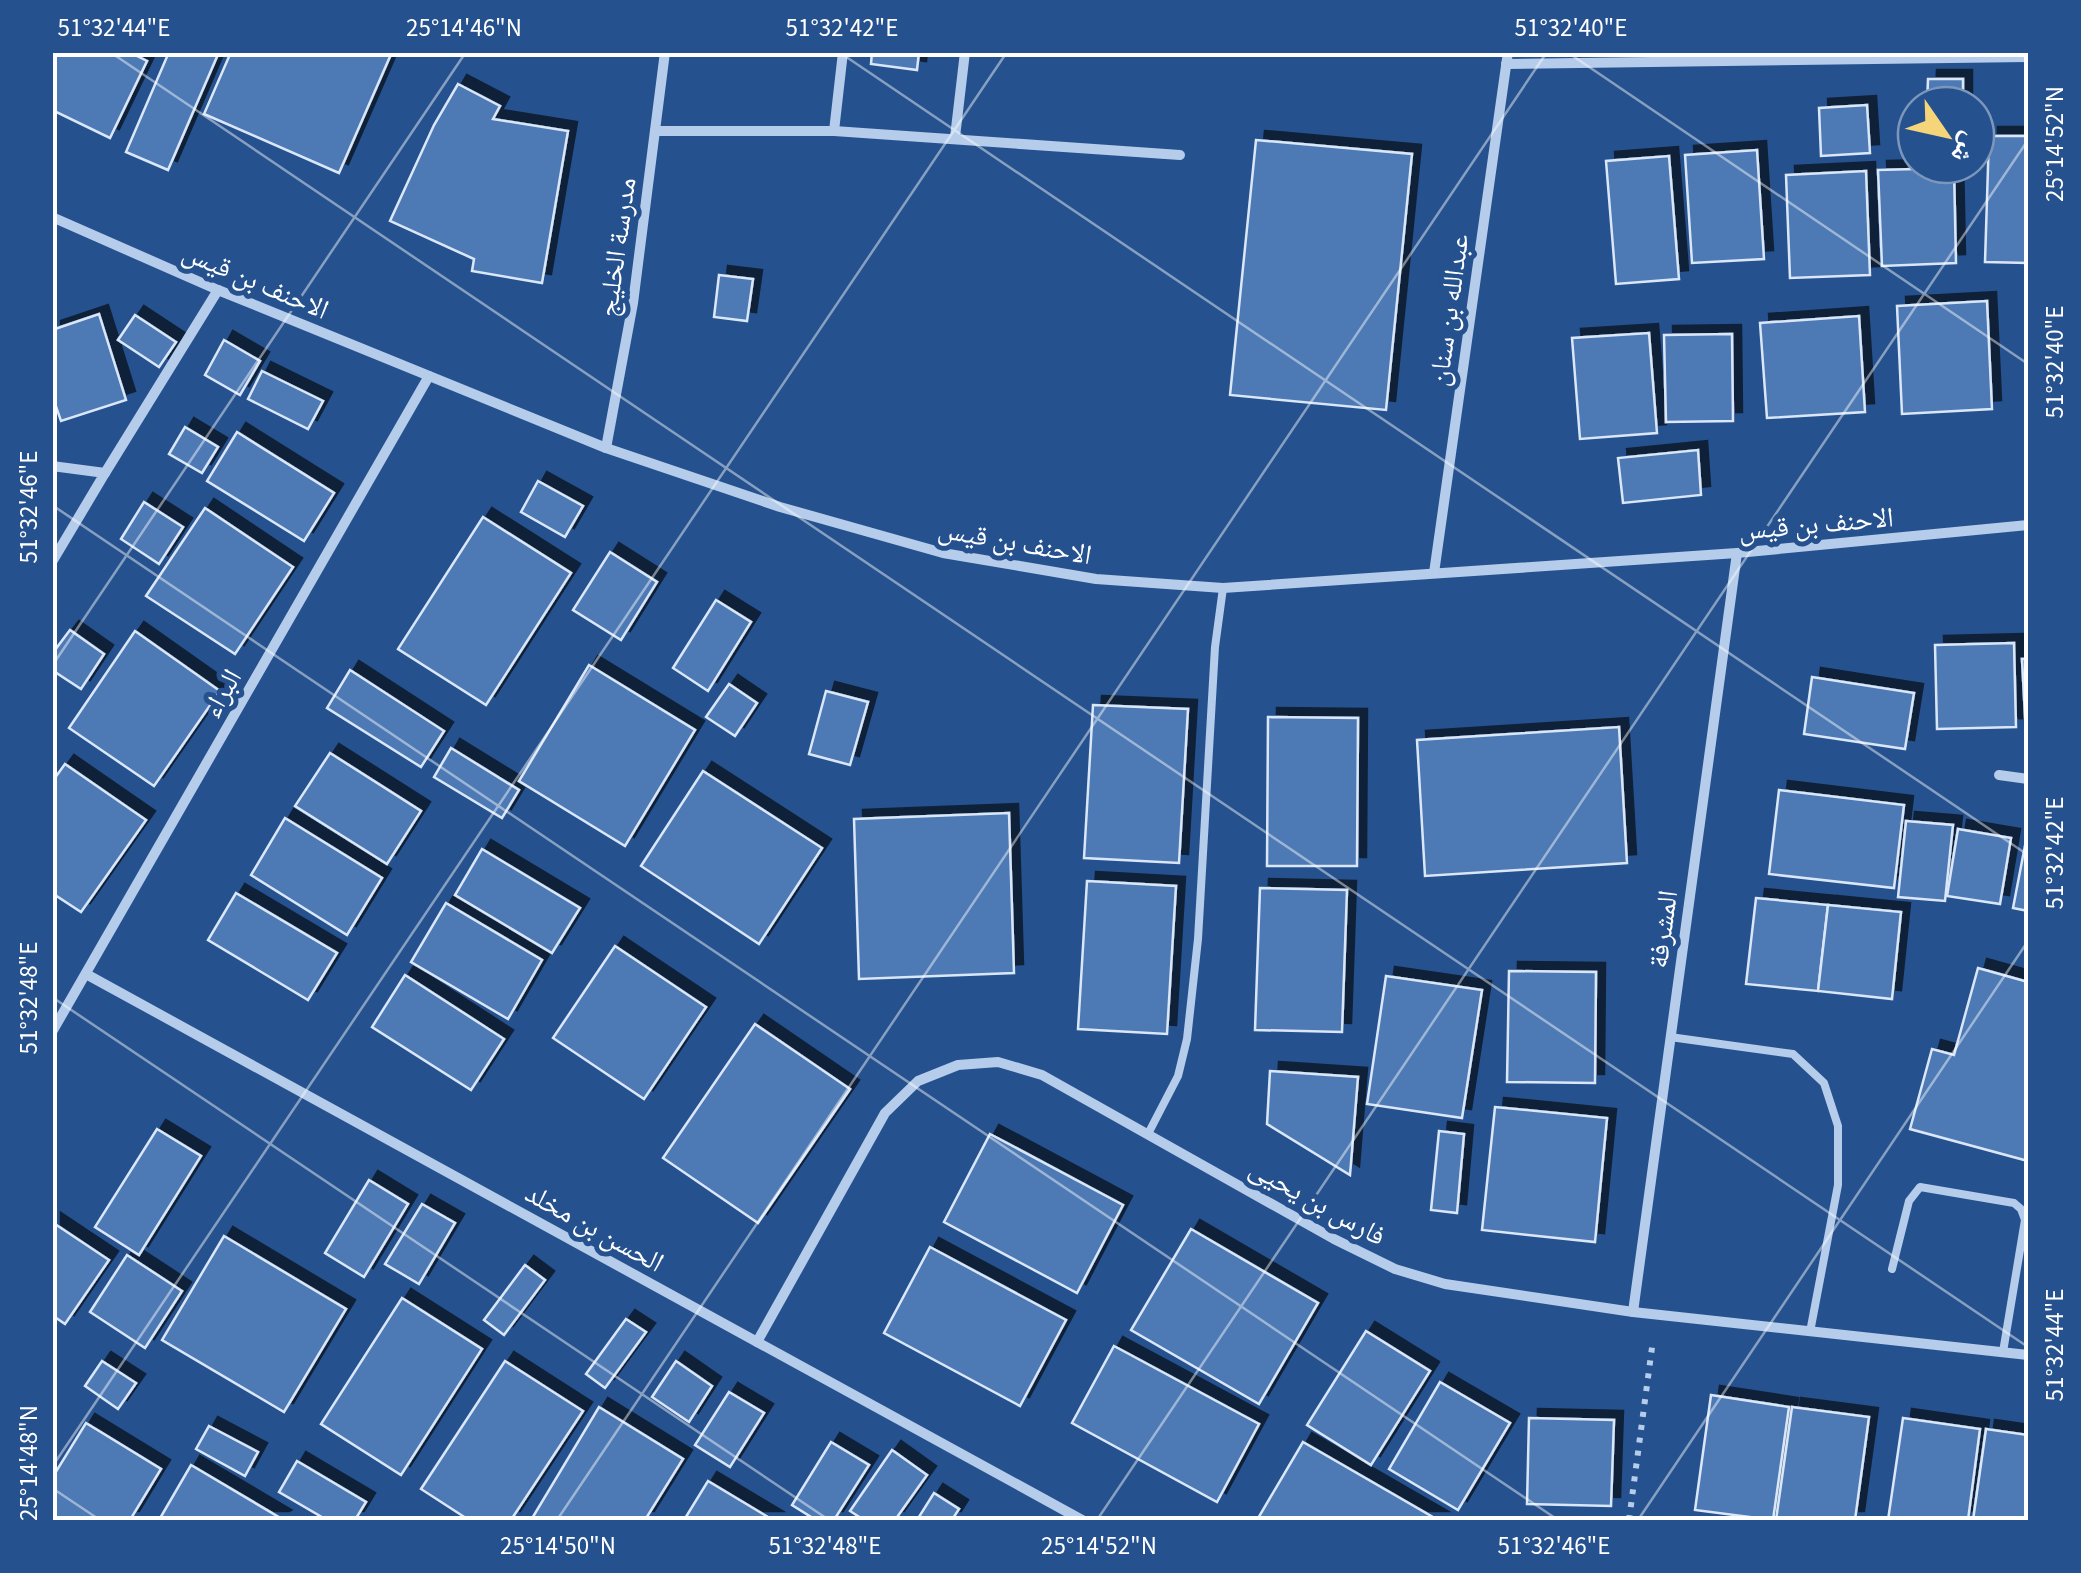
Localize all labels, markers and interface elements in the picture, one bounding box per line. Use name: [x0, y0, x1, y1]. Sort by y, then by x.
text: 51°32'44"E: [58, 10, 170, 46]
text: 25°14'46"N: [406, 10, 522, 46]
text: 51°32'42"E: [786, 10, 898, 46]
text: 51°32'40"E: [1515, 10, 1627, 46]
north arrow: [1896, 85, 1996, 185]
text: 25°14'52"N: [2037, 86, 2073, 202]
text: ش: [1941, 125, 1991, 172]
street label: مدرسة الخليج: [587, 175, 647, 319]
street label: الاحنف بن قيس: [176, 232, 335, 330]
street label: عبدالله بن سنان: [1419, 232, 1479, 389]
text: 51°32'40"E: [2037, 306, 2073, 418]
text: 51°32'46"E: [11, 451, 47, 563]
street label: الاحنف بن قيس: [1737, 497, 1895, 551]
street label: الاحنف بن قيس: [935, 509, 1095, 575]
street label: البراء: [192, 661, 252, 726]
text: 51°32'42"E: [2037, 797, 2073, 909]
street label: المشرفة: [1638, 888, 1688, 971]
text: 51°32'48"E: [11, 942, 47, 1054]
street label: فارس بن يحيى: [1242, 1148, 1393, 1256]
street label: الحسن بن مخلد: [518, 1173, 671, 1282]
text: 51°32'44"E: [2037, 1289, 2073, 1401]
text: 25°14'48"N: [11, 1405, 47, 1521]
text: 25°14'50"N: [500, 1528, 616, 1564]
text: 51°32'48"E: [769, 1528, 881, 1564]
text: 25°14'52"N: [1041, 1528, 1157, 1564]
text: 51°32'46"E: [1498, 1528, 1610, 1564]

